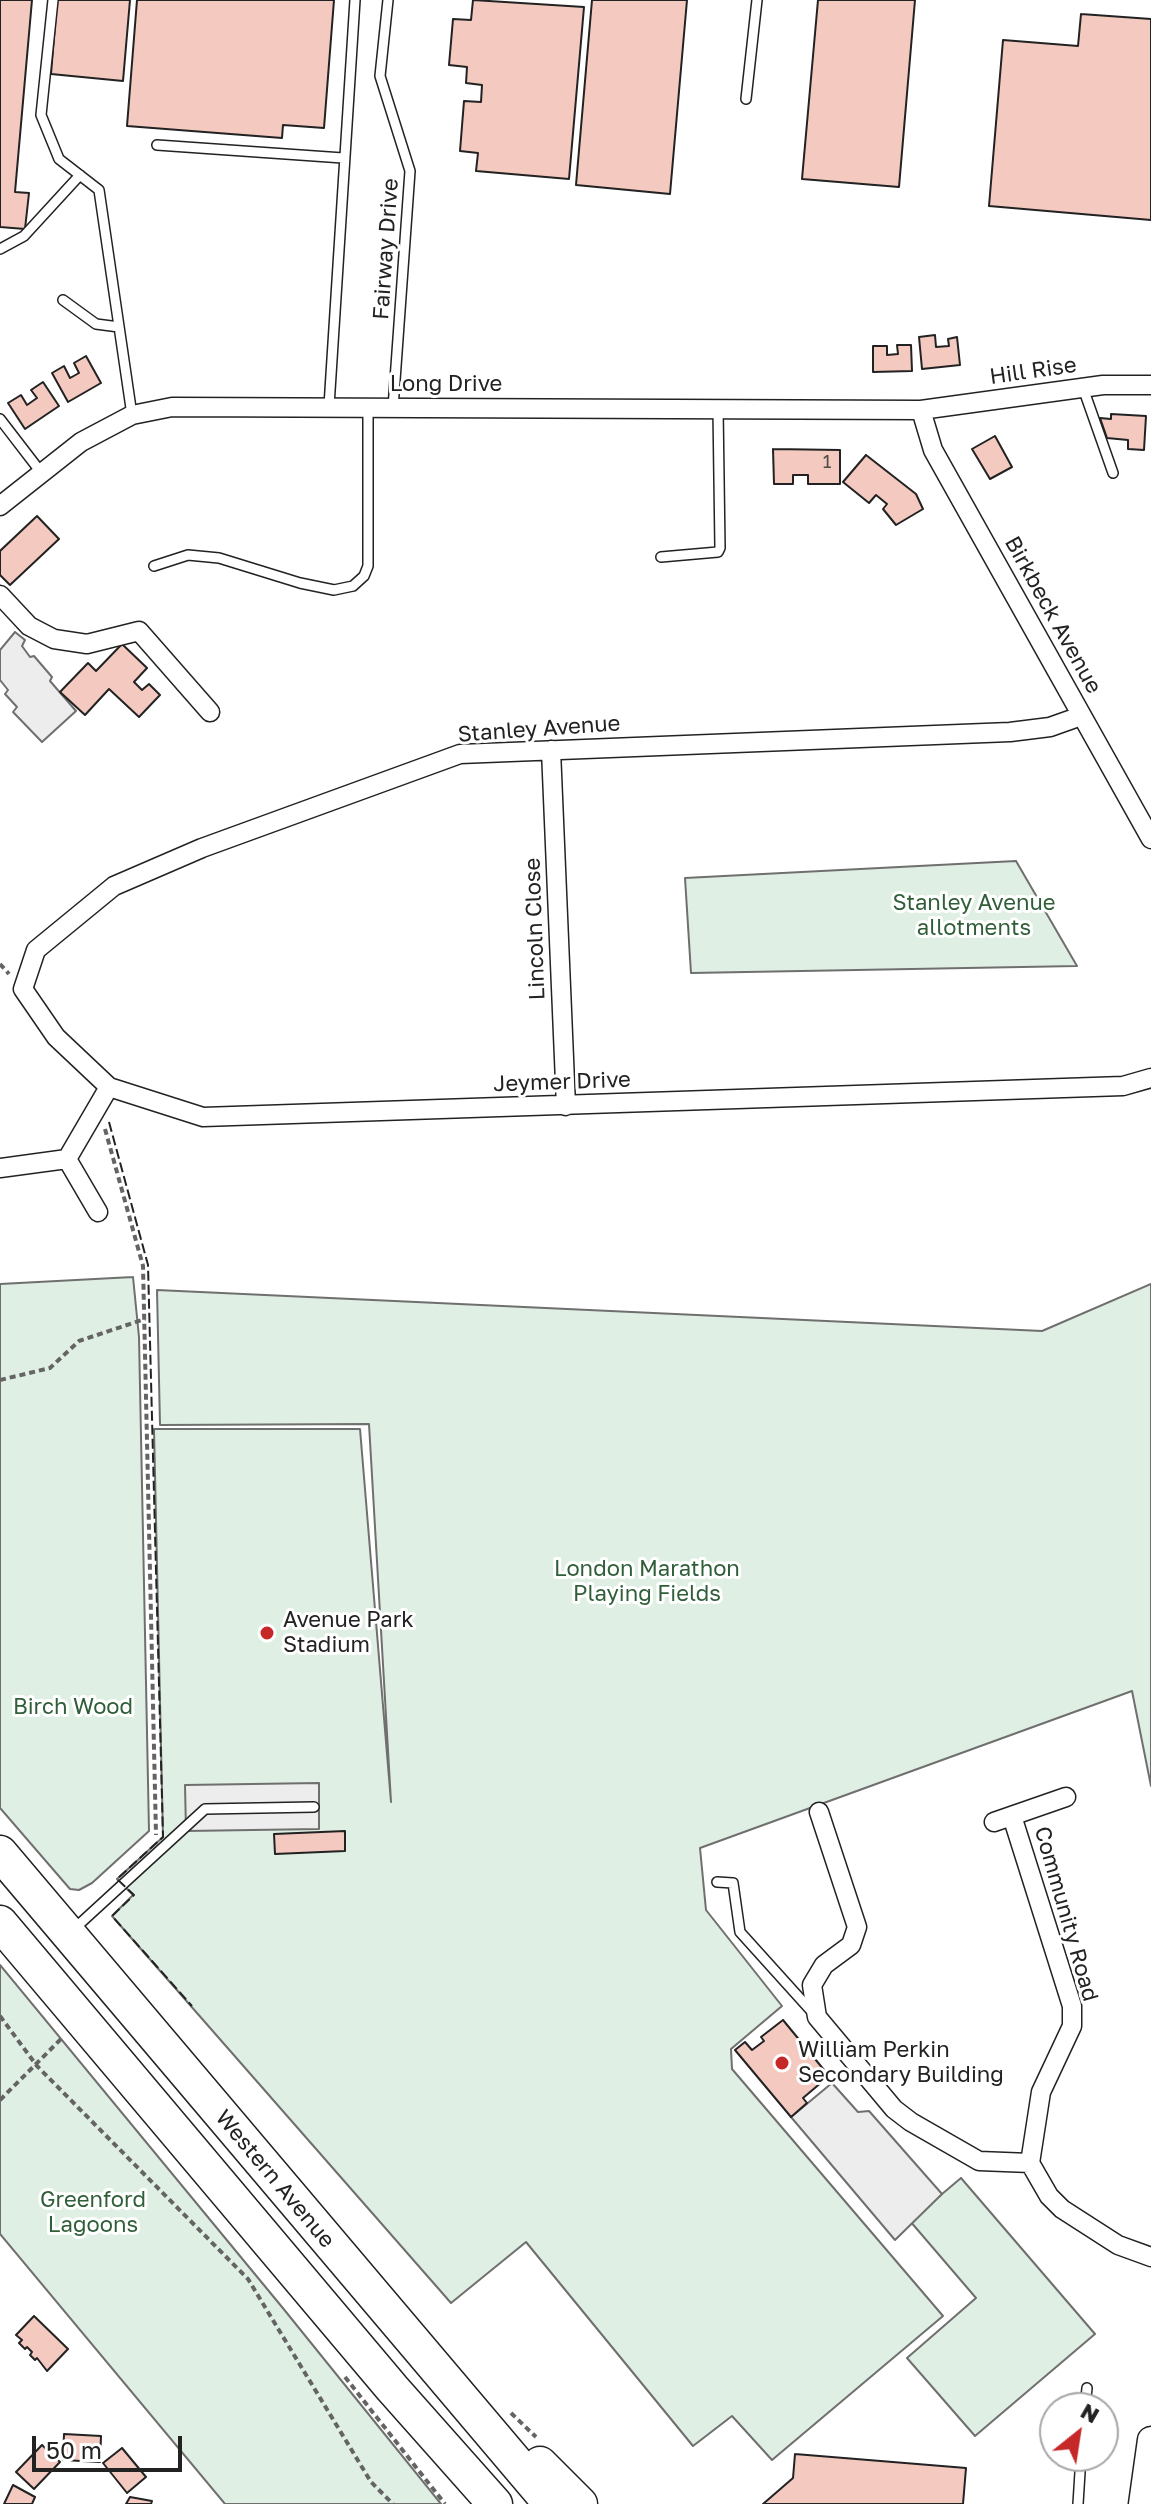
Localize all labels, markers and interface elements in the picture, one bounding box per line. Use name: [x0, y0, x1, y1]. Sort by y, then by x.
street label: Fairway Drive: [368, 177, 404, 321]
street label: Hill Rise: [988, 352, 1078, 390]
street label: Long Drive: [390, 371, 502, 397]
house number: 1: [823, 451, 831, 473]
street label: Birkbeck Avenue: [999, 532, 1107, 698]
street label: Stanley Avenue: [457, 710, 621, 748]
street label: Lincoln Close: [519, 857, 551, 1001]
park label: Stanley Avenue allotments: [892, 890, 1056, 942]
street label: Jeymer Drive: [493, 1066, 631, 1098]
park label: London Marathon Playing Fields: [554, 1556, 740, 1608]
place label: Avenue Park Stadium: [283, 1607, 414, 1658]
marker: Avenue Park Stadium: [258, 1624, 276, 1642]
park label: Birch Wood: [13, 1694, 133, 1720]
street label: Community Road: [1028, 1823, 1104, 2005]
place label: William Perkin Secondary Building: [798, 2037, 1004, 2088]
marker: William Perkin Secondary Building: [773, 2054, 791, 2072]
street label: Western Avenue: [210, 2105, 340, 2253]
park label: Greenford Lagoons: [40, 2187, 146, 2238]
north arrow: [1039, 2392, 1119, 2472]
text: N: [1076, 2397, 1104, 2428]
scale bar: [36, 2420, 186, 2470]
text: 50 m: [46, 2435, 102, 2464]

